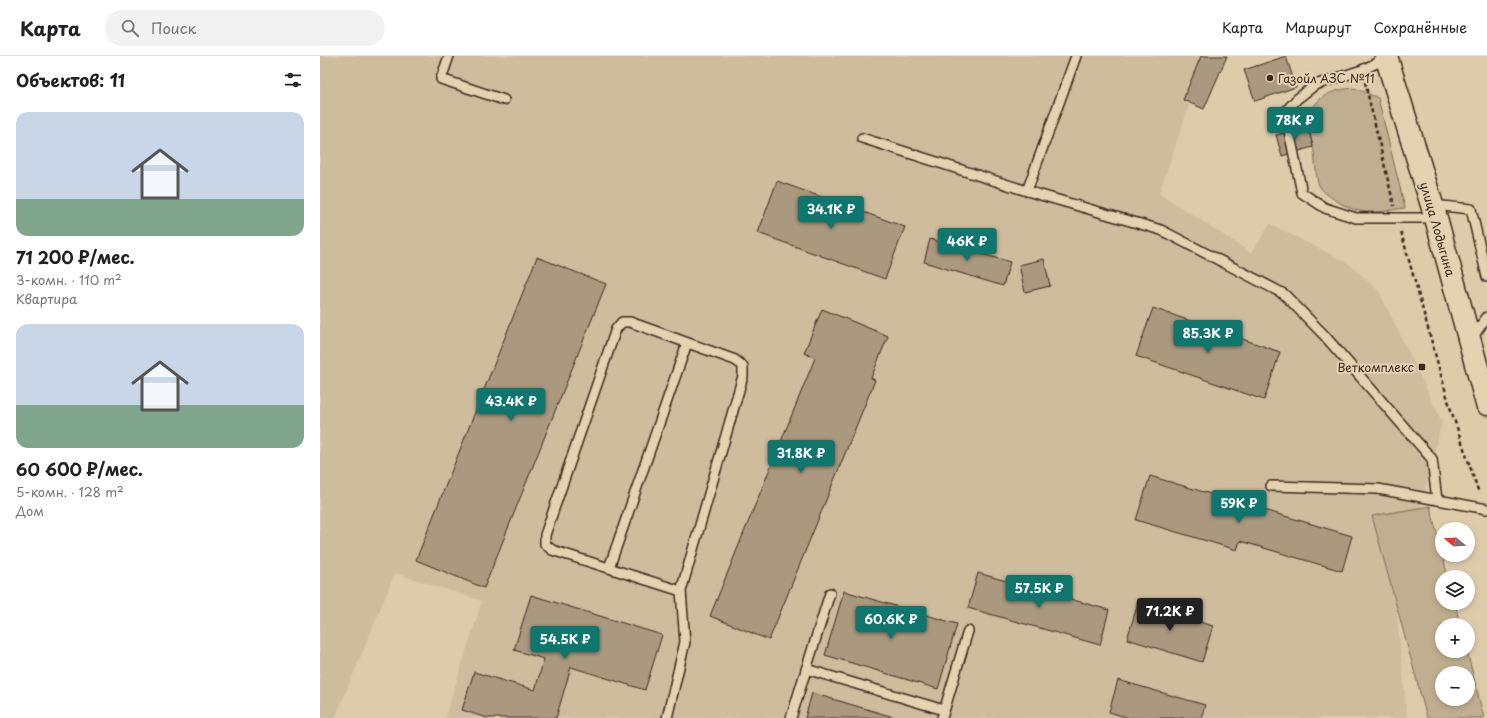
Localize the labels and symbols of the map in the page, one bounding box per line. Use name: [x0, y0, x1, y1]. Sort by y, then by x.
place label: Газойл АЗС №11: [1278, 69, 1375, 87]
marker: Газойл АЗС №11: [1265, 73, 1275, 83]
pin: 78K ₽: [1267, 107, 1323, 141]
street label: улица Лодыгина: [1416, 180, 1460, 279]
pin: 34.1K ₽: [794, 196, 868, 230]
pin: 46K ₽: [939, 228, 995, 262]
pin: 85.3K ₽: [1171, 320, 1245, 354]
place label: Веткомплекс: [1337, 358, 1414, 376]
marker: Веткомплекс: [1417, 362, 1427, 372]
pin: 43.4K ₽: [474, 388, 548, 422]
pin: 31.8K ₽: [764, 440, 838, 474]
pin: 59K ₽: [1211, 490, 1267, 524]
north arrow: [1435, 522, 1475, 562]
pin: 57.5K ₽: [1002, 575, 1076, 609]
pin: 71.2K ₽: [1133, 598, 1207, 632]
pin: 60.6K ₽: [854, 606, 928, 640]
pin: 54.5K ₽: [528, 626, 602, 660]

